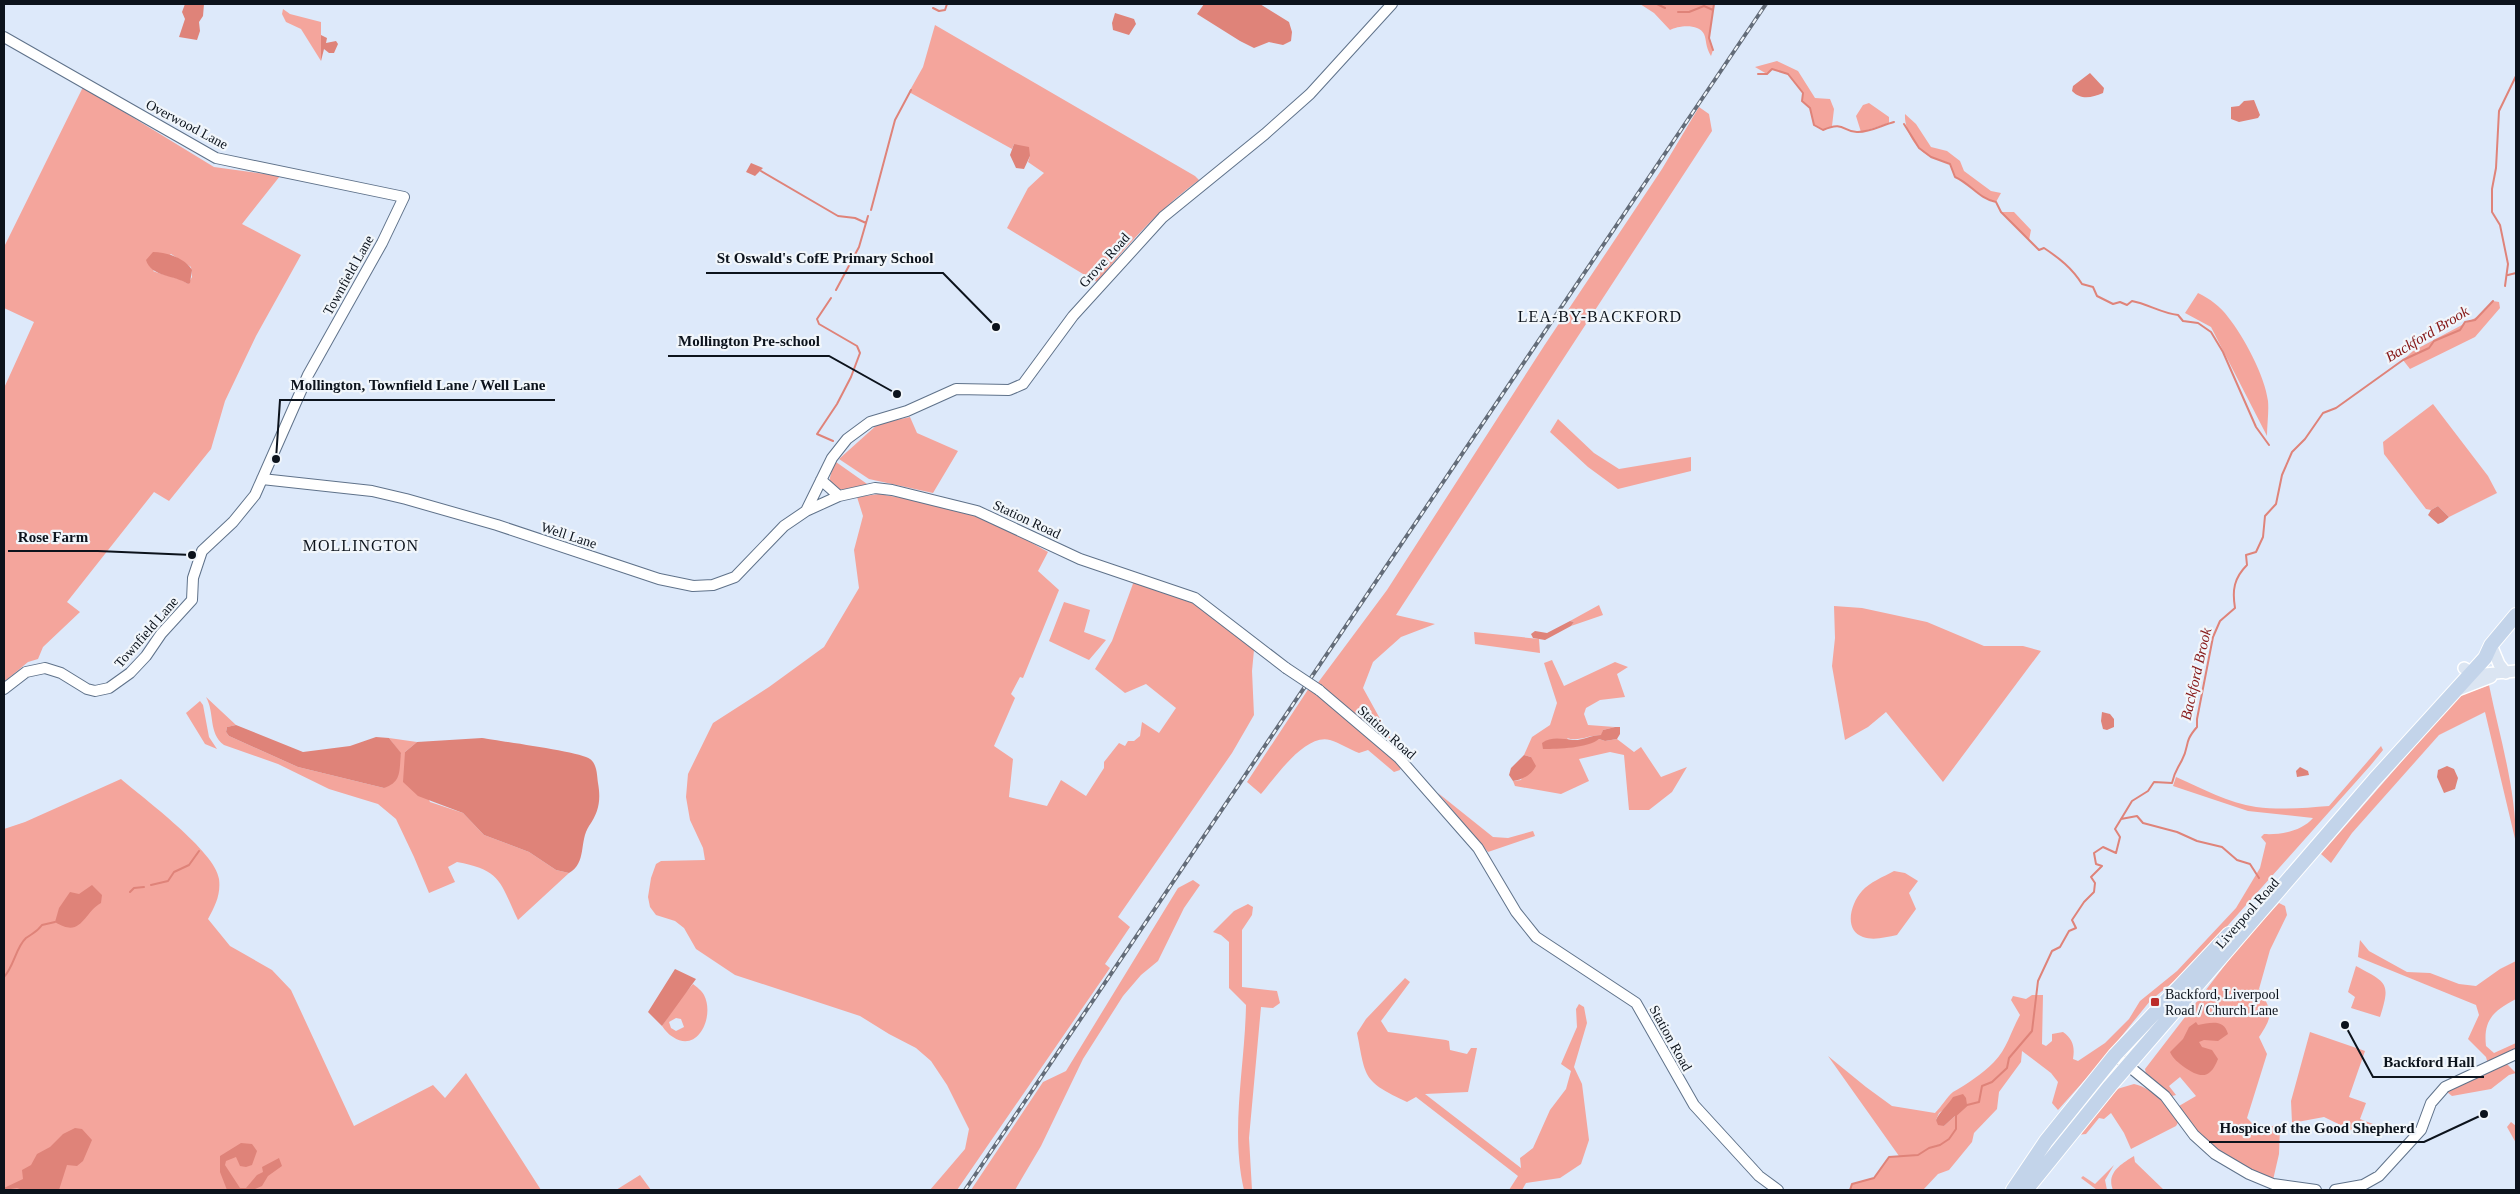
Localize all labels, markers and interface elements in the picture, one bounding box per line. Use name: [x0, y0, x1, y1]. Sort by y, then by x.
street label: Overwood Lane: [143, 97, 230, 152]
street label: Grove Road: [1076, 230, 1133, 291]
street label: Townfield Lane: [320, 233, 377, 318]
callout: St Oswald's CofE Primary School: [706, 243, 943, 273]
text: St Oswald's CofE Primary School: [717, 250, 933, 266]
water label: Backford Brook: [2382, 303, 2472, 365]
district label: LEA-BY-BACKFORD: [1518, 308, 1682, 325]
callout: Mollington Pre-school: [668, 326, 829, 356]
text: Mollington Pre-school: [678, 333, 820, 349]
callout: Mollington, Townfield Lane / Well Lane: [280, 370, 555, 400]
text: Mollington, Townfield Lane / Well Lane: [291, 377, 546, 393]
street label: Station Road: [991, 497, 1063, 542]
street label: Well Lane: [539, 519, 599, 552]
callout: Rose Farm: [8, 521, 98, 551]
text: Rose Farm: [18, 529, 89, 545]
district label: MOLLINGTON: [303, 537, 419, 554]
street label: Townfield Lane: [112, 594, 181, 671]
water label: Backford Brook: [2178, 626, 2214, 722]
street label: Station Road: [1355, 702, 1419, 762]
street label: Liverpool Road: [2213, 875, 2282, 952]
place label: Backford, Liverpool Road / Church Lane: [2165, 987, 2279, 1018]
marker: Backford, Liverpool Road / Church Lane: [2149, 996, 2161, 1008]
street label: Station Road: [1646, 1003, 1695, 1074]
callout: Backford Hall: [2373, 1047, 2484, 1077]
text: Backford Hall: [2383, 1054, 2475, 1070]
callout: Hospice of the Good Shepherd: [2209, 1112, 2424, 1142]
text: Hospice of the Good Shepherd: [2219, 1120, 2415, 1136]

